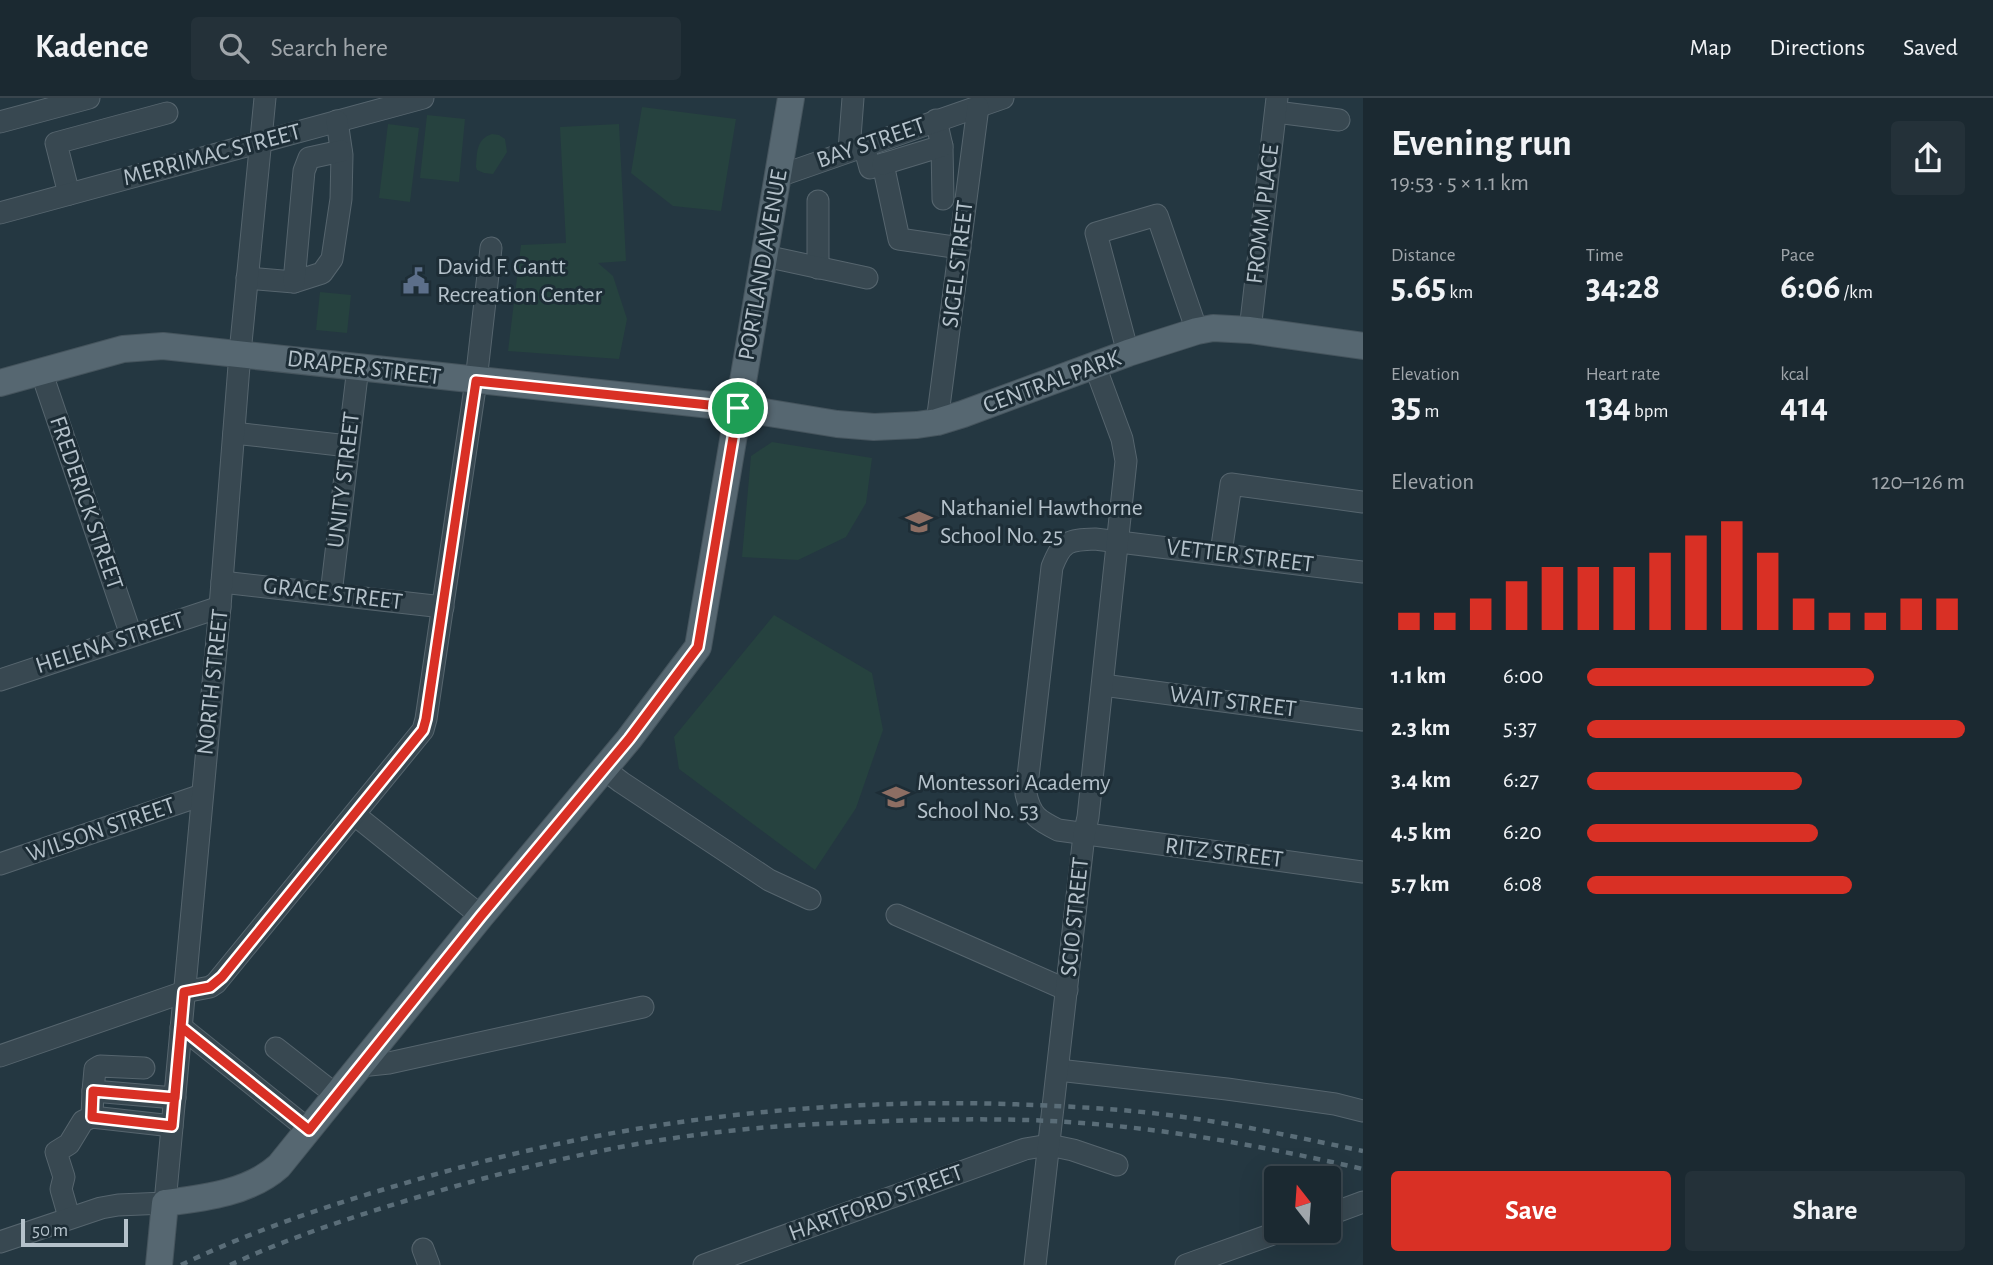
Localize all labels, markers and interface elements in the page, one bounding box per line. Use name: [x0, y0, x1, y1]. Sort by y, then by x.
search box: [191, 17, 681, 80]
icon: search: [215, 29, 253, 67]
text: Kadence: [35, 31, 149, 64]
text: Search here: [271, 35, 388, 61]
text: Map: [1689, 36, 1731, 60]
text: Directions: [1769, 36, 1865, 60]
text: Saved: [1903, 36, 1958, 60]
street label: BAY STREET: [814, 113, 929, 173]
street label: MERRIMAC STREET: [120, 120, 304, 190]
button: share: [1891, 121, 1965, 195]
text: Evening run: [1391, 125, 1572, 163]
street label: FROMM PLACE: [1243, 142, 1284, 285]
street label: PORTLAND AVENUE: [734, 167, 792, 362]
text: 19:53 · 5 × 1.1 km: [1391, 172, 1529, 195]
street label: SIGEL STREET: [938, 199, 978, 329]
text: Distance: [1391, 246, 1455, 265]
text: Time: [1586, 246, 1624, 265]
text: Pace: [1780, 246, 1815, 265]
place label: David F. Gantt Recreation Center: [437, 255, 603, 307]
public building icon: David F. Gantt Recreation Center: [401, 266, 431, 296]
text: 5.65: [1391, 270, 1446, 305]
text: 34:28: [1586, 270, 1660, 305]
text: 6:06: [1780, 270, 1840, 305]
text: km: [1446, 283, 1473, 302]
text: /km: [1840, 283, 1873, 302]
street label: CENTRAL PARK: [980, 346, 1125, 418]
street label: DRAPER STREET: [286, 347, 443, 389]
text: Elevation: [1391, 365, 1460, 384]
text: Heart rate: [1586, 365, 1660, 384]
text: kcal: [1780, 365, 1809, 384]
pin: [708, 378, 768, 438]
icon: arrive: [719, 389, 757, 427]
text: 35: [1391, 389, 1421, 424]
text: 134: [1586, 389, 1631, 424]
text: 414: [1780, 389, 1828, 424]
text: m: [1421, 402, 1440, 421]
text: bpm: [1631, 402, 1669, 421]
street label: UNITY STREET: [324, 410, 364, 549]
street label: FREDERICK STREET: [45, 413, 127, 593]
text: Elevation: [1391, 471, 1474, 494]
text: 120–126 m: [1872, 471, 1965, 494]
place label: Nathaniel Hawthorne School No. 25: [940, 496, 1143, 548]
school or university icon: Nathaniel Hawthorne School No. 25: [904, 507, 934, 537]
street label: VETTER STREET: [1165, 535, 1315, 577]
street label: GRACE STREET: [262, 574, 404, 614]
street label: HELENA STREET: [33, 608, 187, 678]
street label: NORTH STREET: [193, 608, 233, 756]
text: 1.1 km: [1391, 665, 1446, 688]
text: 6:00: [1503, 665, 1543, 688]
street label: WAIT STREET: [1168, 682, 1298, 722]
text: 2.3 km: [1391, 717, 1450, 740]
text: 5:37: [1503, 717, 1537, 740]
text: 3.4 km: [1391, 769, 1451, 792]
text: 6:27: [1503, 769, 1539, 792]
place label: Montessori Academy School No. 53: [917, 771, 1111, 823]
school or university icon: Montessori Academy School No. 53: [881, 782, 911, 812]
street label: WILSON STREET: [23, 793, 179, 867]
text: 4.5 km: [1391, 821, 1451, 844]
text: 6:20: [1503, 821, 1542, 844]
street label: RITZ STREET: [1164, 834, 1285, 872]
street label: SCIO STREET: [1057, 856, 1093, 978]
text: 5.7 km: [1391, 873, 1450, 896]
text: 6:08: [1503, 873, 1542, 896]
street label: HARTFORD STREET: [786, 1160, 967, 1246]
north arrow: [1264, 1166, 1340, 1242]
map controls: [1264, 1166, 1341, 1243]
button: Save: [1391, 1171, 1671, 1251]
button: Share: [1685, 1171, 1965, 1251]
scale bar: [21, 1216, 128, 1248]
text: 50 m: [32, 1221, 68, 1240]

